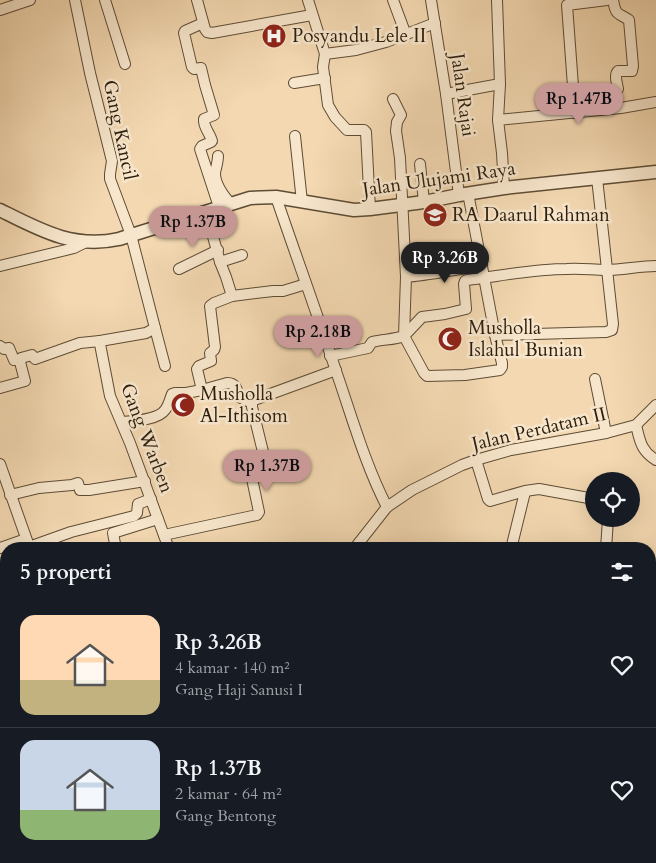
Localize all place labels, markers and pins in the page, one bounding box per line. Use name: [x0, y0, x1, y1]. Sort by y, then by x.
hospital icon: Posyandu Lele II: [261, 23, 287, 49]
place label: Posyandu Lele II: [292, 23, 426, 49]
pin: Rp 1.47B: [527, 82, 631, 125]
school or university icon: RA Daarul Rahman: [422, 202, 448, 228]
place label: RA Daarul Rahman: [452, 202, 610, 228]
pin: Rp 1.37B: [141, 206, 245, 248]
pin: Rp 3.26B: [393, 242, 497, 284]
place label: Musholla Islahul Bunian: [468, 315, 583, 363]
pin: Rp 2.18B: [266, 316, 370, 358]
mosque icon: Musholla Islahul Bunian: [437, 326, 463, 352]
place label: Musholla Al-Ithisom: [200, 381, 289, 429]
mosque icon: Musholla Al-Ithisom: [170, 392, 196, 418]
pin: Rp 1.37B: [215, 450, 319, 492]

